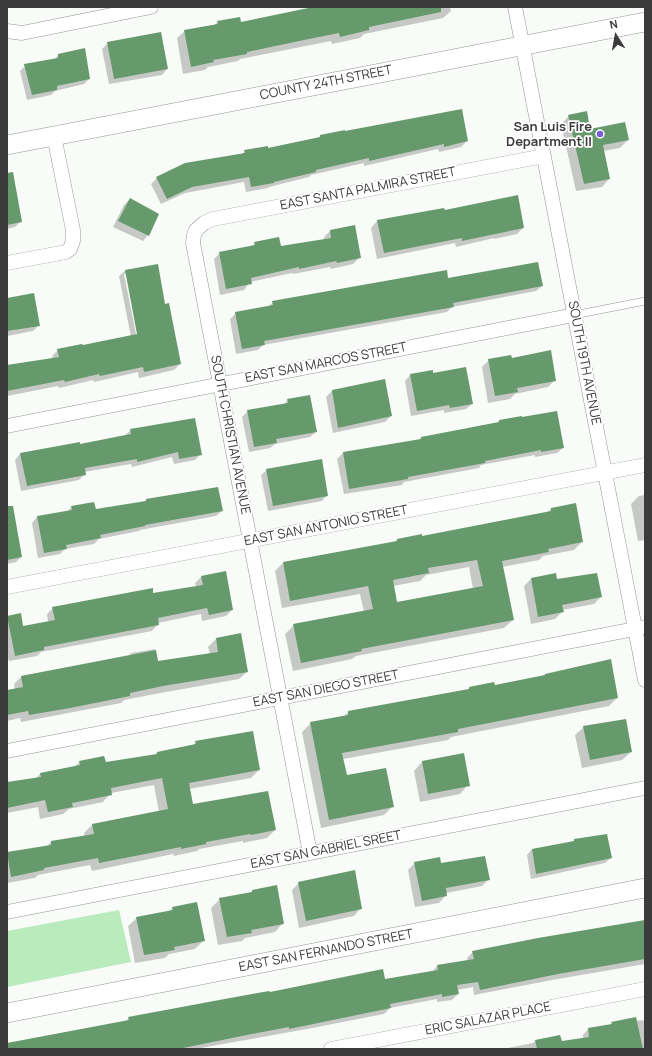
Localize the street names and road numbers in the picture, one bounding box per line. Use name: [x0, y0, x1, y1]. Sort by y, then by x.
street label: COUNTY 24TH STREET: [258, 63, 394, 103]
street label: EAST SANTA PALMIRA STREET: [279, 164, 457, 214]
street label: SOUTH 19TH AVENUE: [564, 300, 604, 426]
street label: EAST SAN MARCOS STREET: [244, 340, 408, 386]
street label: SOUTH CHRISTIAN AVENUE: [207, 354, 253, 516]
street label: EAST SAN ANTONIO STREET: [243, 502, 409, 550]
street label: EAST SAN DIEGO STREET: [252, 667, 400, 711]
street label: EAST SAN GABRIEL SREET: [249, 828, 403, 872]
street label: EAST SAN FERNANDO STREET: [238, 926, 414, 976]
street label: ERIC SALAZAR PLACE: [424, 999, 552, 1039]

